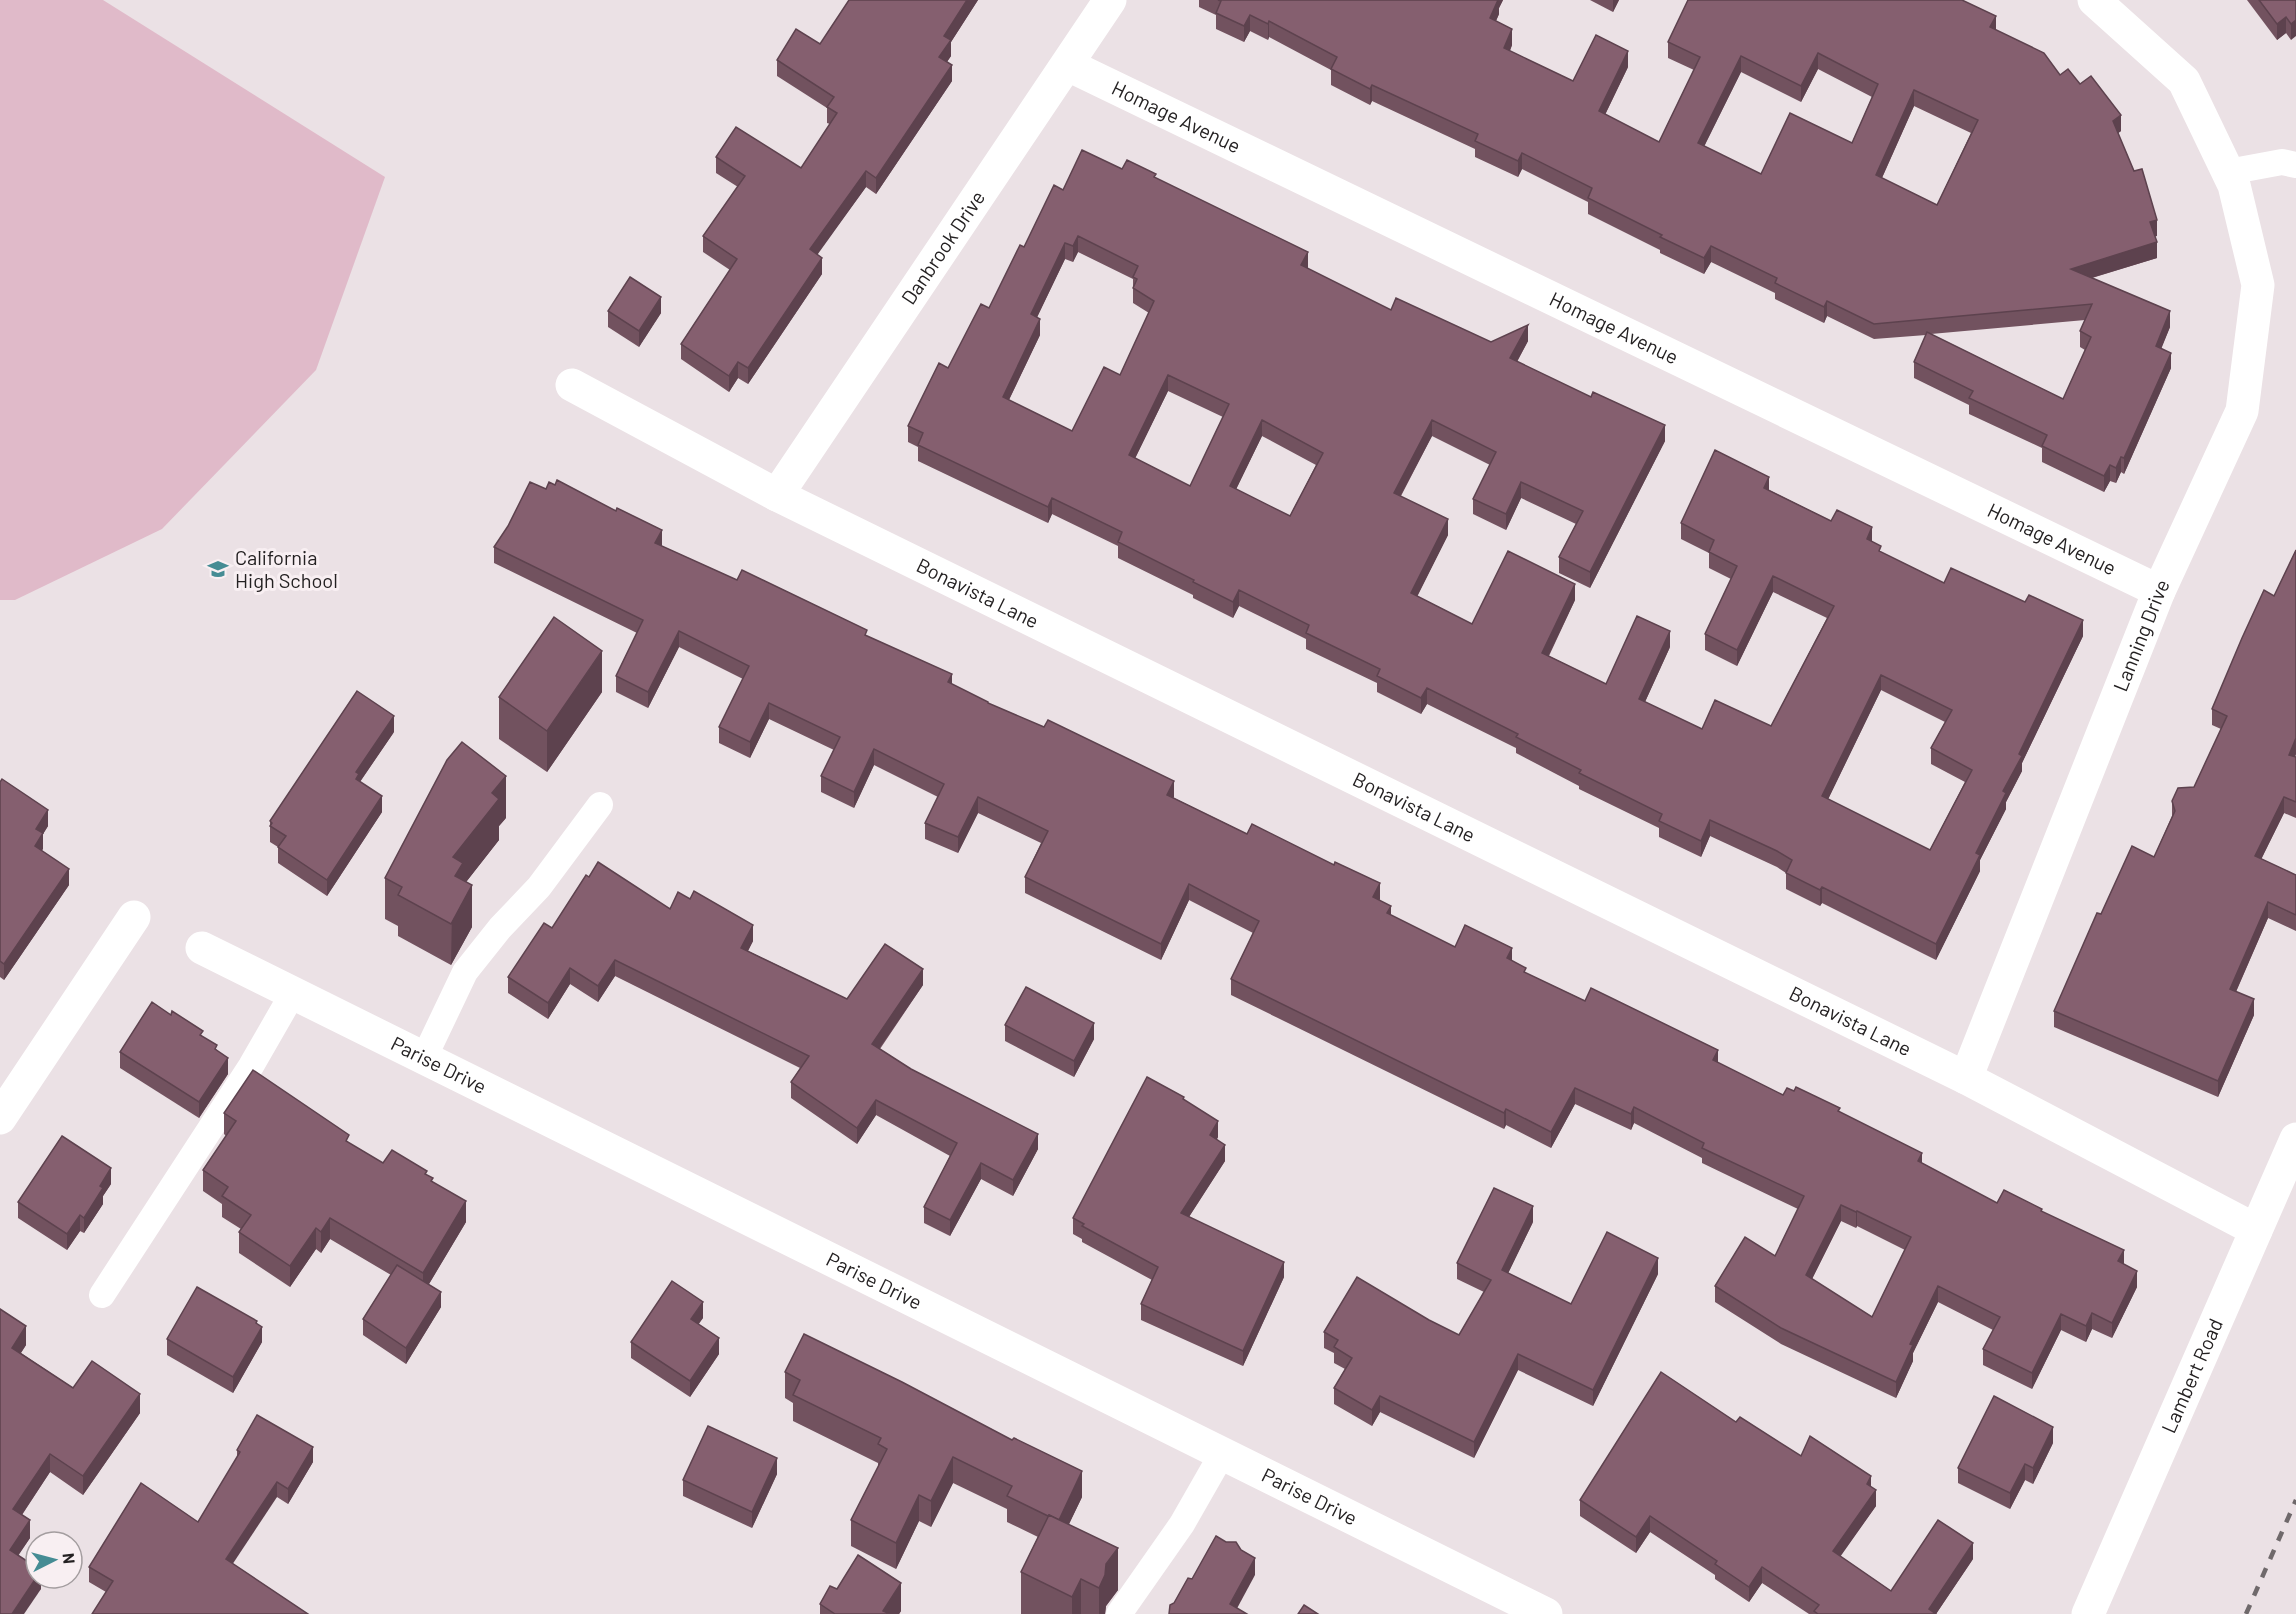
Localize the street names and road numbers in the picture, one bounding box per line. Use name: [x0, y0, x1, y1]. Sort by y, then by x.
street label: Homage Avenue: [1108, 75, 1245, 157]
street label: Danbrook Drive: [896, 186, 989, 309]
street label: Homage Avenue: [1546, 286, 1682, 368]
street label: Homage Avenue: [1984, 497, 2120, 580]
street label: Bonavista Lane: [913, 552, 1043, 632]
street label: Lanning Drive: [2107, 575, 2174, 695]
street label: Bonavista Lane: [1349, 766, 1479, 846]
street label: Bonavista Lane: [1786, 980, 1916, 1060]
street label: Parise Drive: [387, 1031, 491, 1098]
street label: Parise Drive: [823, 1246, 926, 1314]
street label: Lambert Road: [2156, 1314, 2227, 1436]
street label: Parise Drive: [1258, 1462, 1362, 1530]

